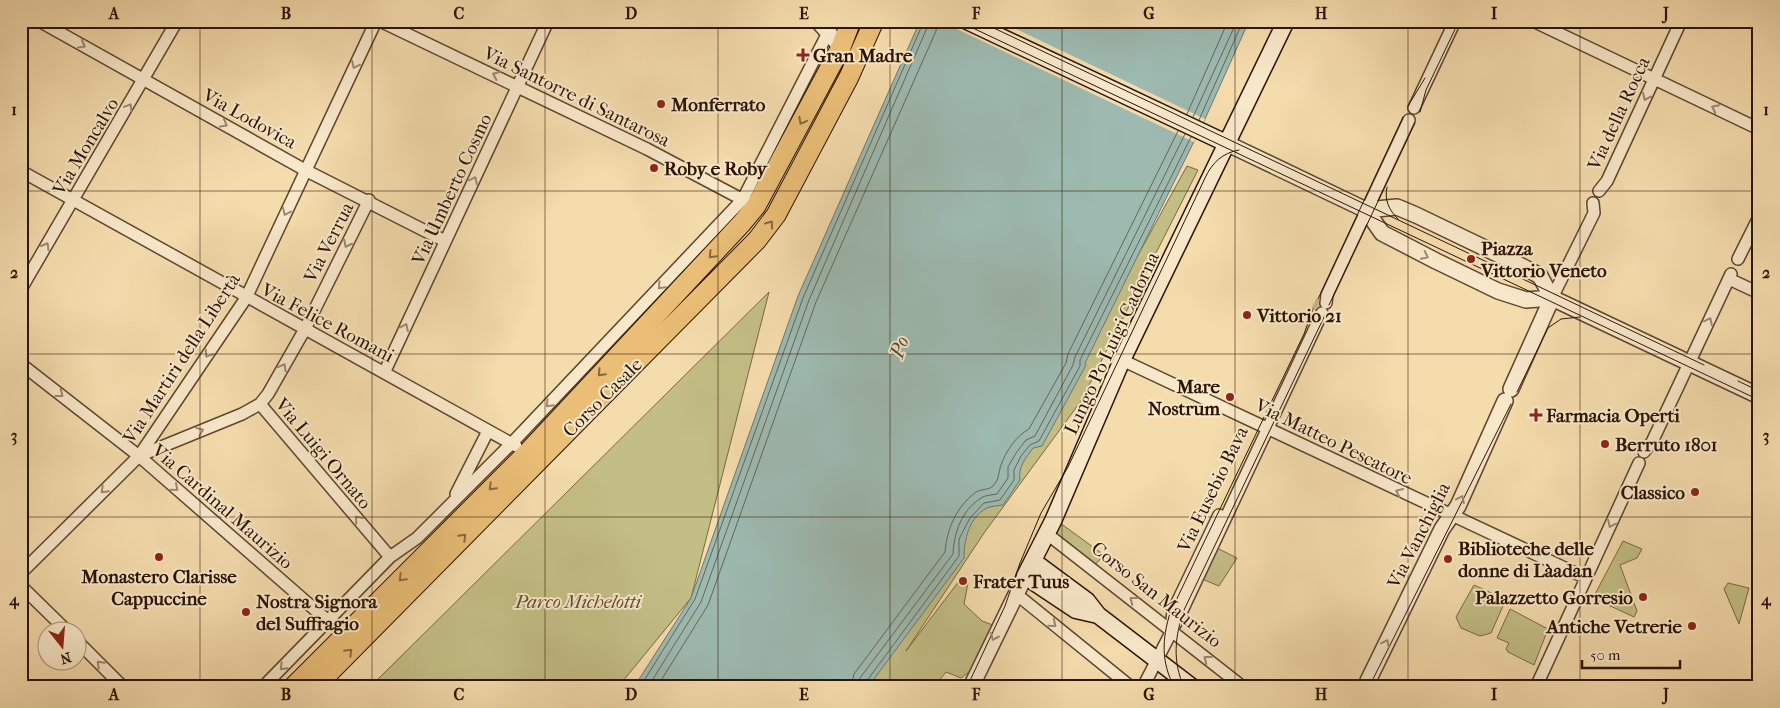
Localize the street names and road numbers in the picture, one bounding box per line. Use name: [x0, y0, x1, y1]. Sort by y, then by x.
street label: Via Santorre di Santarosa: [479, 42, 674, 152]
street label: Via della Rocca: [1583, 53, 1655, 175]
street label: Via Lodovica: [198, 84, 300, 154]
street label: Via Moncalvo: [48, 94, 124, 200]
street label: Via Umberto Cosmo: [407, 110, 497, 269]
street label: Via Verrua: [299, 198, 359, 287]
street label: Lungo Po Luigi Cadorna: [1060, 249, 1164, 438]
street label: Via Martiri della Libertà: [118, 269, 245, 449]
street label: Via Felice Romani: [257, 278, 398, 367]
street label: Corso Casale: [559, 354, 647, 442]
street label: Via Luigi Ornato: [270, 393, 376, 514]
street label: Via Matteo Pescatore: [1251, 394, 1416, 489]
street label: Via Eusebio Bava: [1172, 423, 1253, 557]
street label: Via Cardinal Maurizio: [147, 439, 298, 574]
street label: Via Vanchiglia: [1382, 479, 1455, 593]
street label: Corso San Maurizio: [1087, 537, 1226, 653]

